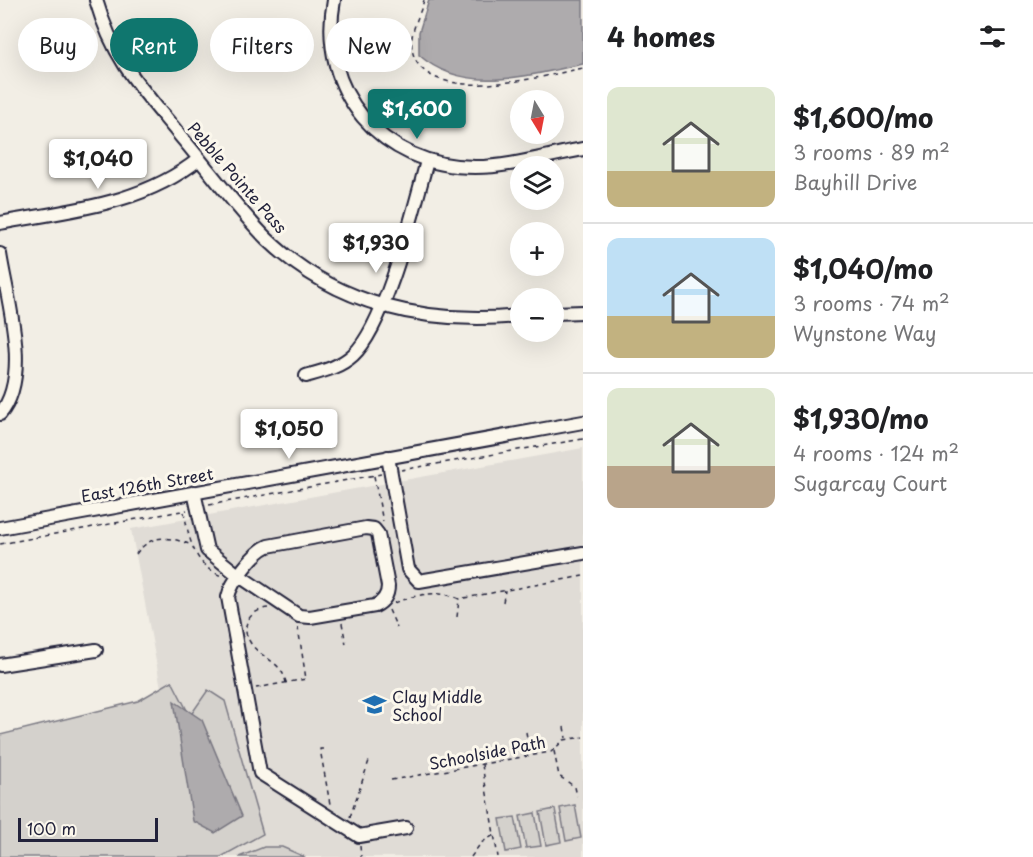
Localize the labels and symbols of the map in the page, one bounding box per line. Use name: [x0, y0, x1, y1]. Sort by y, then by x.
pin: $1,600: [368, 89, 466, 140]
north arrow: [510, 90, 564, 144]
street label: Pebble Pointe Pass: [183, 116, 293, 238]
pin: $1,040: [49, 139, 147, 190]
pin: $1,930: [327, 223, 425, 274]
pin: $1,050: [240, 409, 338, 460]
street label: East 126th Street: [79, 460, 215, 507]
place label: Clay Middle School: [392, 684, 483, 726]
school or university icon: Clay Middle School: [361, 692, 387, 718]
street label: Schoolside Path: [427, 729, 547, 775]
scale bar: [18, 815, 158, 842]

